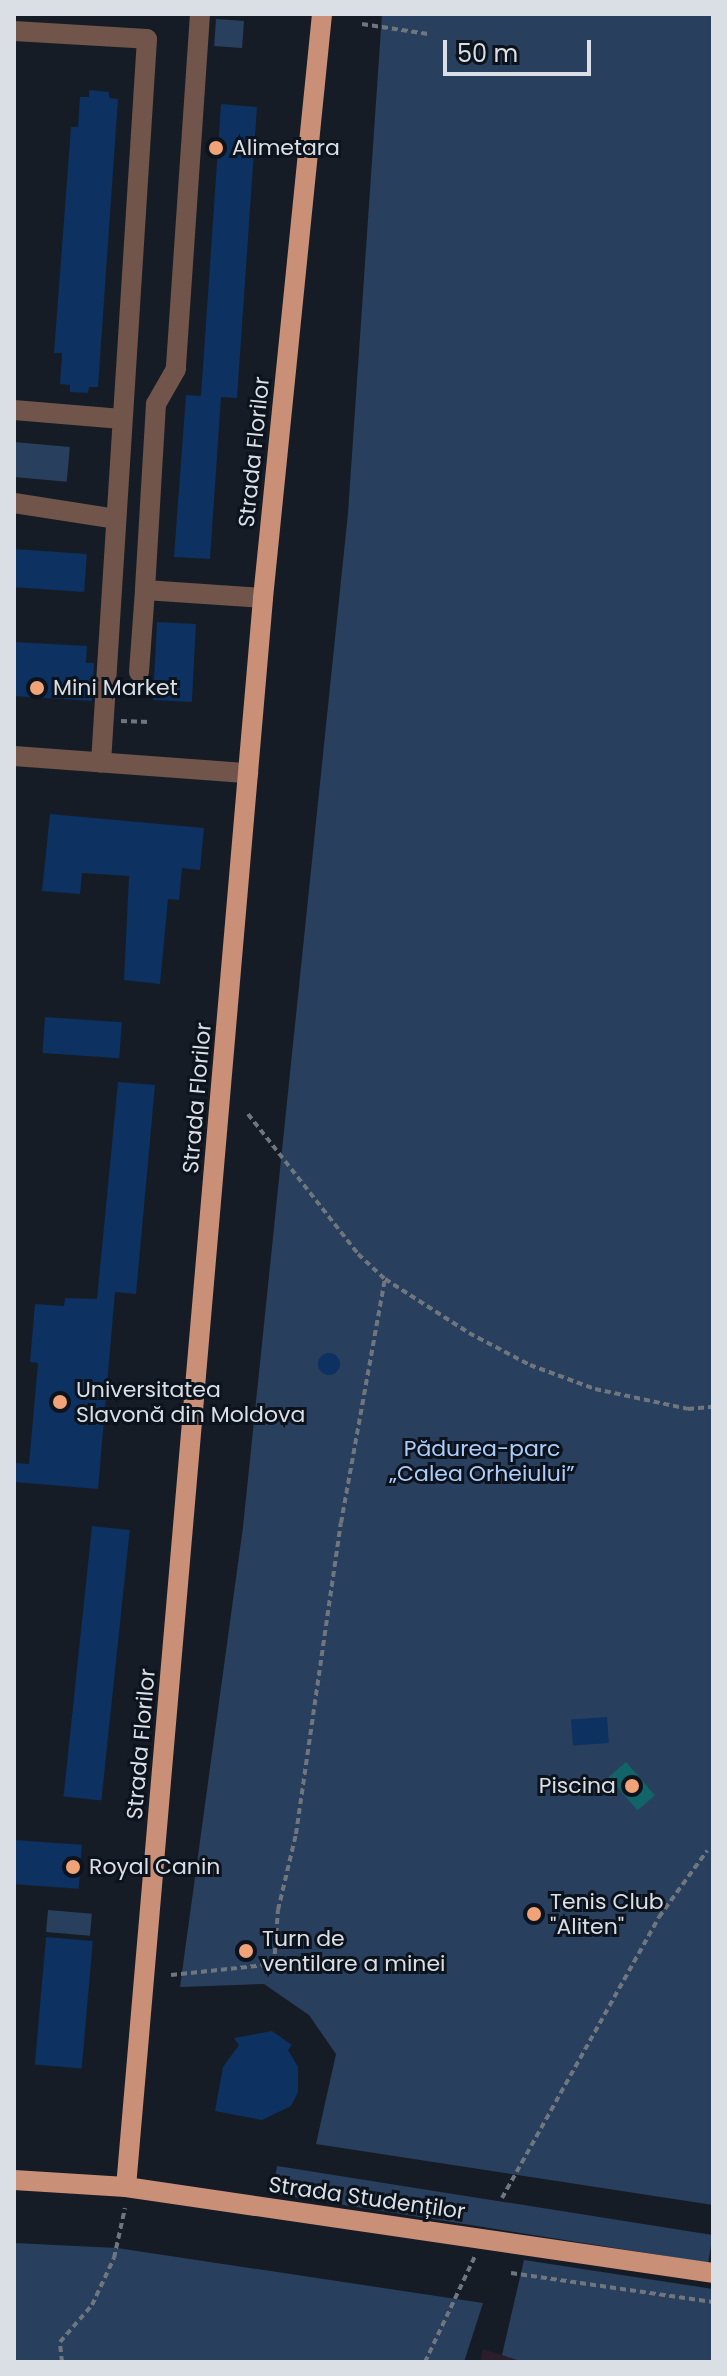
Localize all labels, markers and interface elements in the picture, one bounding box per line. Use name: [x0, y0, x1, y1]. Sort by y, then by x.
scale bar: [447, 24, 595, 74]
text: 50 m: [457, 37, 518, 70]
place label: Alimetara: [232, 135, 340, 161]
marker: Alimetara: [207, 139, 225, 157]
street label: Strada Florilor: [233, 375, 275, 529]
place label: Mini Market: [53, 675, 178, 701]
marker: Mini Market: [28, 679, 46, 697]
street label: Strada Florilor: [177, 1021, 217, 1175]
place label: Universitatea Slavonă din Moldova: [76, 1376, 305, 1428]
marker: Universitatea Slavonă din Moldova: [51, 1393, 69, 1411]
park label: Pădurea-parc „Calea Orheiului”: [389, 1435, 575, 1486]
street label: Strada Florilor: [121, 1667, 161, 1821]
place label: Piscina: [539, 1773, 616, 1799]
marker: Piscina: [623, 1777, 641, 1795]
place label: Royal Canin: [89, 1854, 220, 1880]
marker: Royal Canin: [64, 1858, 82, 1876]
place label: Tenis Club "Aliten": [550, 1888, 664, 1940]
marker: Tenis Club "Aliten": [525, 1905, 543, 1923]
place label: Turn de ventilare a minei: [262, 1925, 445, 1976]
marker: Turn de ventilare a minei: [237, 1942, 255, 1960]
street label: Strada Studenților: [267, 2171, 467, 2225]

